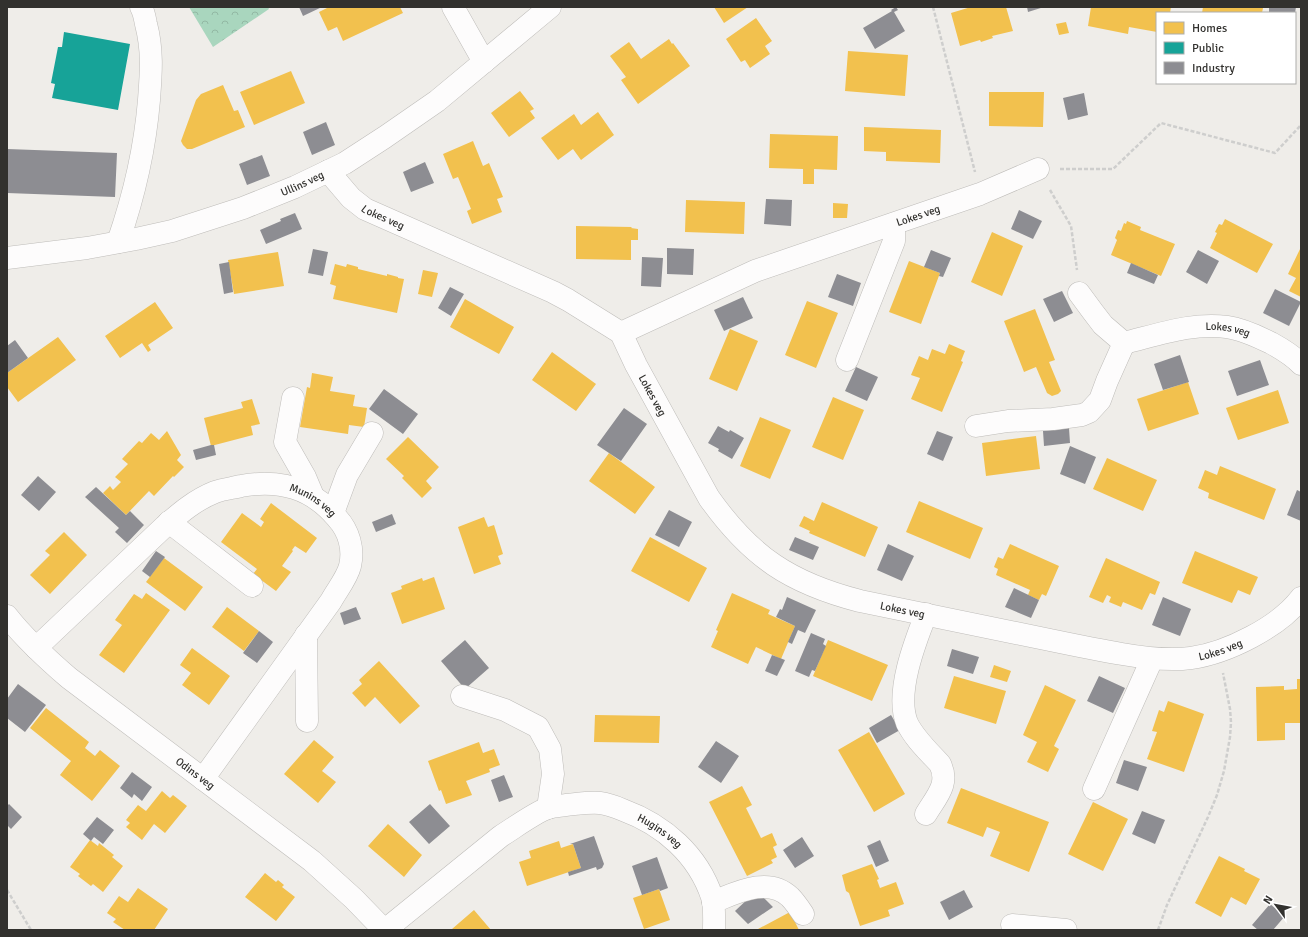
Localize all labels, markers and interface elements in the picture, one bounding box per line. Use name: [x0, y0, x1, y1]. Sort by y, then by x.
legend: [1156, 12, 1296, 84]
text: Homes: [1192, 21, 1227, 36]
text: Public: [1192, 41, 1224, 56]
text: Industry: [1192, 61, 1235, 76]
street label: Ullins veg: [279, 168, 326, 199]
street label: Lokes veg: [359, 202, 407, 232]
street label: Lokes veg: [894, 202, 942, 229]
street label: Lokes veg: [1205, 319, 1252, 339]
street label: Lokes veg: [636, 372, 669, 418]
street label: Munins veg: [288, 481, 339, 519]
street label: Lokes veg: [879, 599, 926, 621]
street label: Lokes veg: [1197, 636, 1244, 663]
street label: Odins veg: [173, 754, 218, 792]
street label: Hugins veg: [635, 811, 685, 851]
north arrow: [1256, 885, 1296, 925]
text: N: [1260, 893, 1275, 907]

